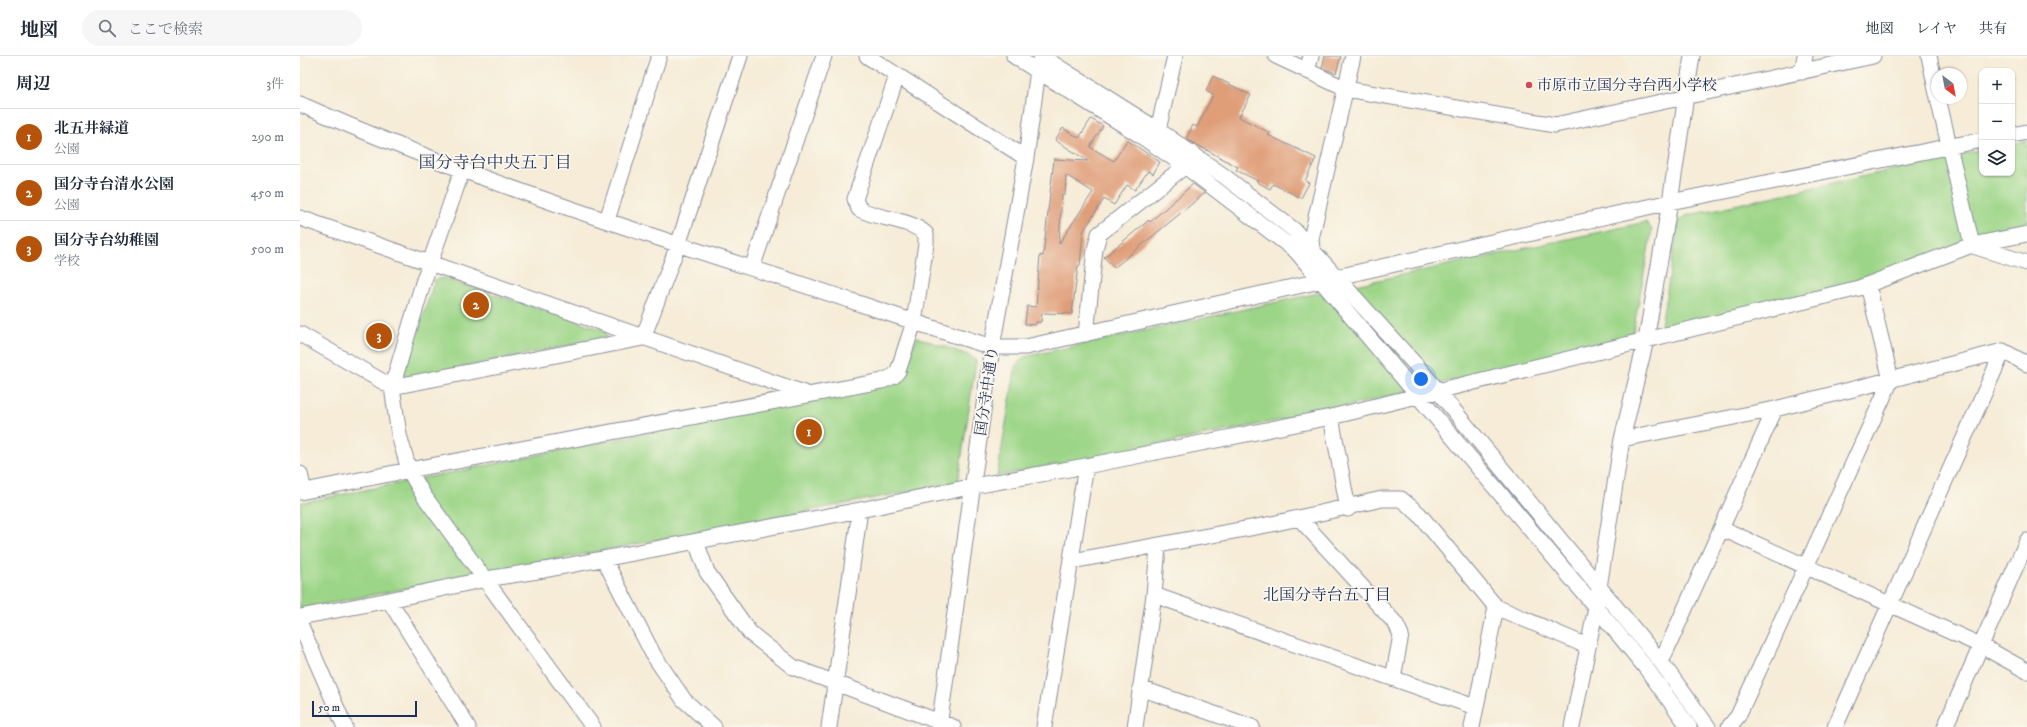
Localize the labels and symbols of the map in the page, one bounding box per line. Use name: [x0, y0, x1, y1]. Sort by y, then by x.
north arrow: [1931, 68, 1967, 104]
place label: 市原市立国分寺台西小学校: [1537, 76, 1717, 95]
marker: 市原市立国分寺台西小学校: [1524, 80, 1534, 90]
district label: 国分寺台中央五丁目: [419, 152, 572, 174]
pin: 2: [463, 290, 489, 320]
pin: 3: [366, 321, 392, 351]
street label: 国分寺中通り: [971, 345, 1003, 437]
your location: [1411, 369, 1431, 389]
pin: 1: [796, 417, 822, 447]
district label: 北国分寺台五丁目: [1263, 585, 1391, 605]
scale bar: [312, 699, 417, 718]

